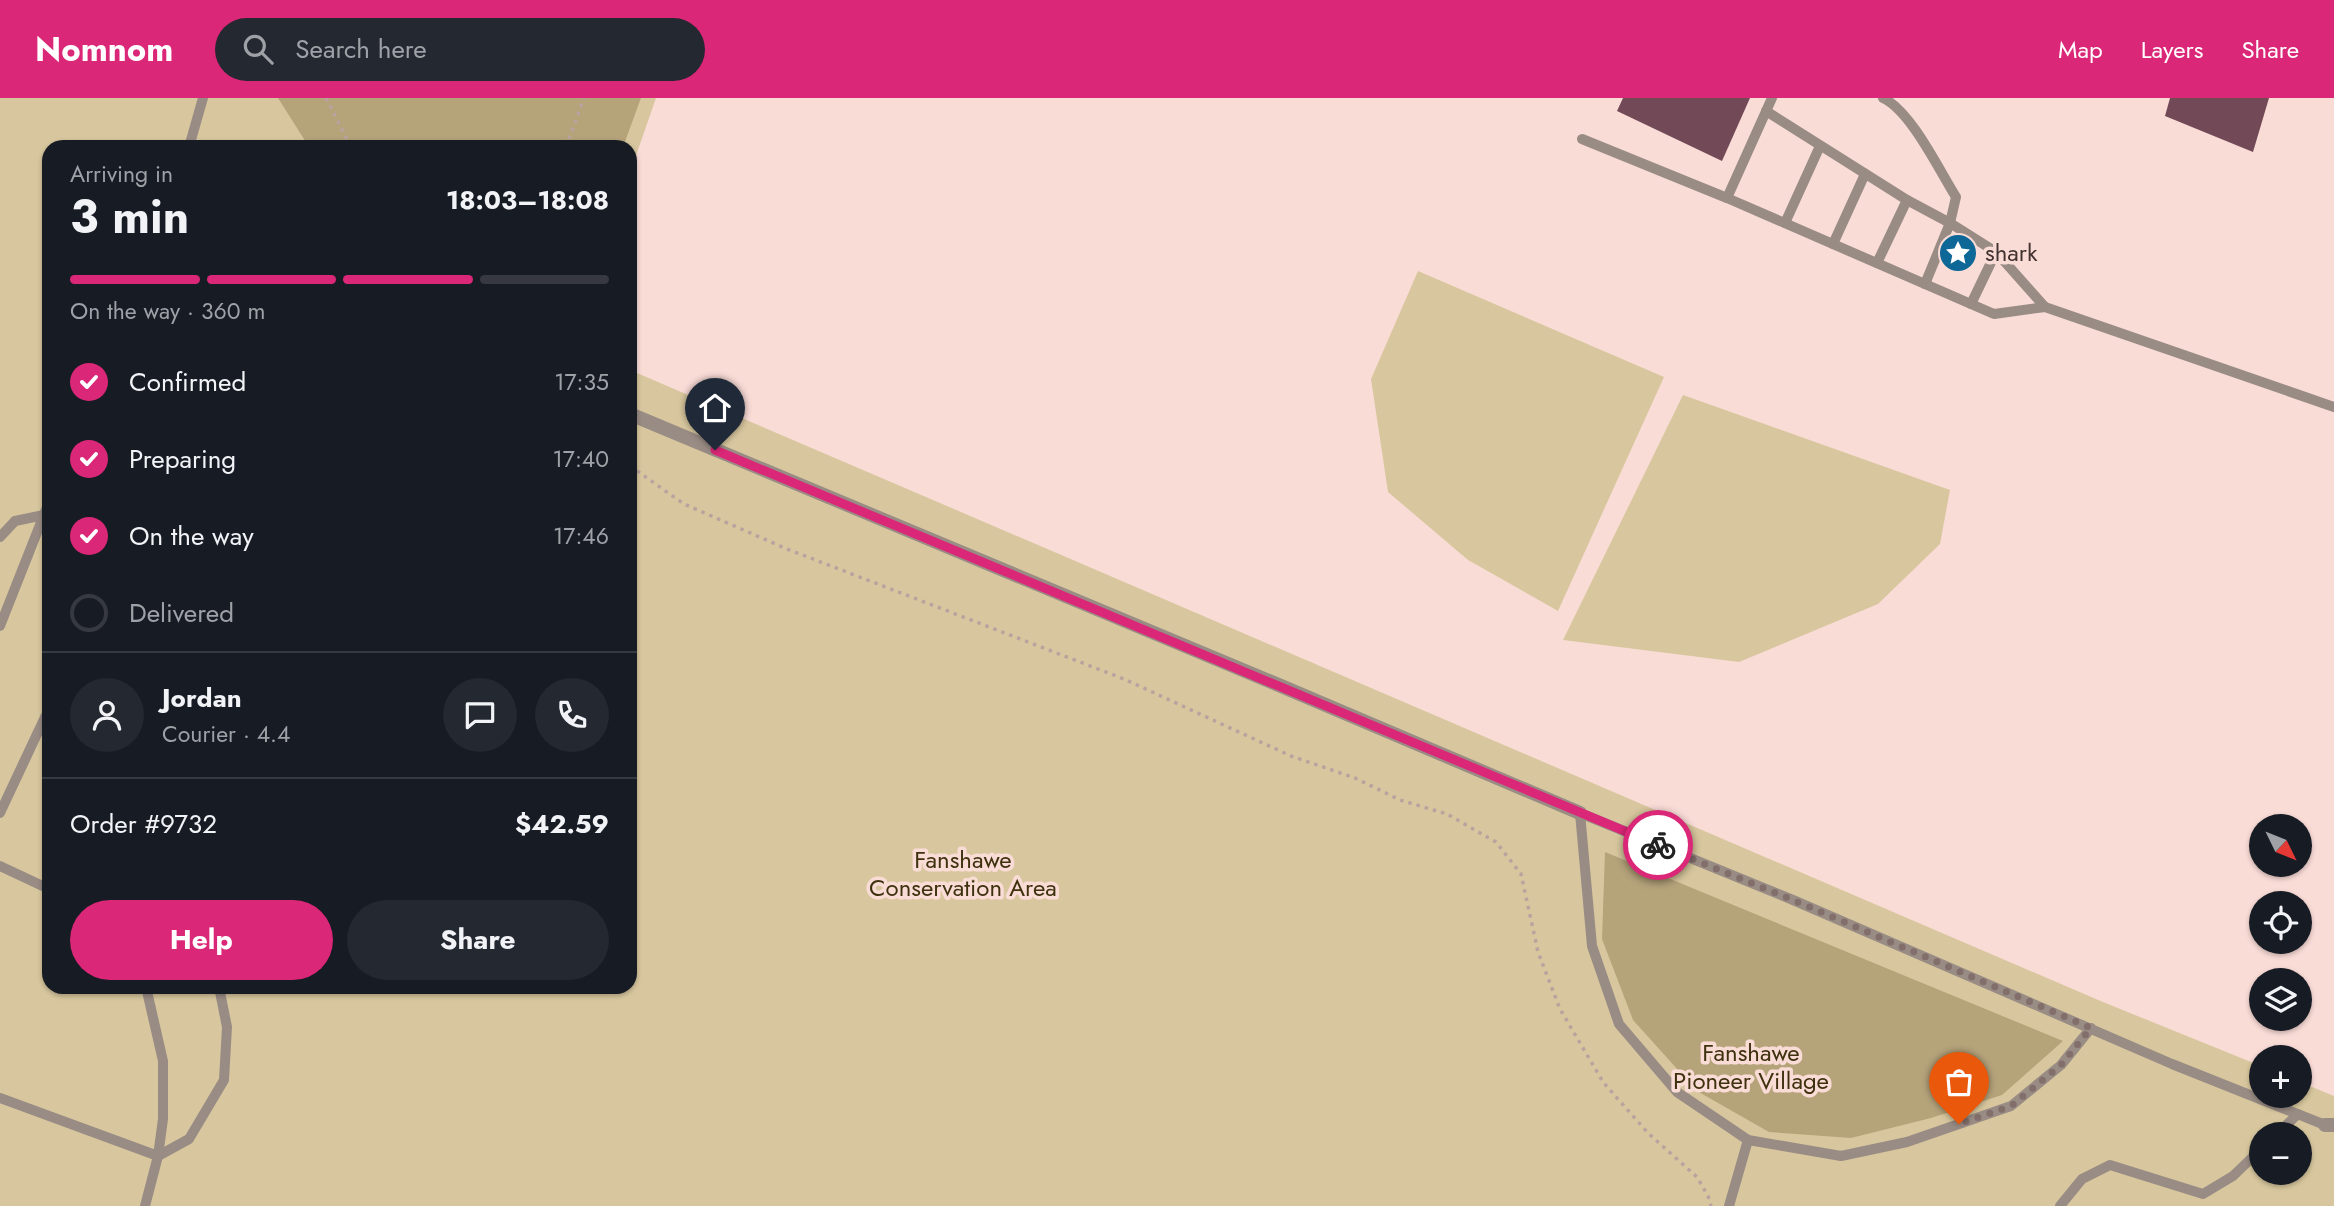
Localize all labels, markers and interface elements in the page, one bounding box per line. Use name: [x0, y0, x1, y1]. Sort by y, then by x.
search box: [215, 18, 705, 81]
text: Nomnom: [35, 26, 173, 73]
icon: search: [239, 30, 277, 68]
text: Search here: [295, 30, 427, 68]
text: Map: [2058, 32, 2103, 67]
text: Layers: [2141, 32, 2203, 67]
text: Share: [2241, 32, 2299, 67]
text: Arriving in: [70, 157, 173, 191]
text: 18:03–18:08: [446, 181, 609, 219]
text: 3 min: [70, 184, 189, 250]
place icon: shark: [1937, 232, 1979, 274]
place label: shark: [1985, 235, 2038, 270]
text: On the way · 360 m: [70, 294, 265, 328]
icon: check: [70, 363, 108, 401]
text: Confirmed: [129, 363, 246, 401]
text: 17:35: [554, 365, 609, 399]
pin: [685, 378, 745, 450]
icon: home: [696, 389, 734, 427]
icon: check: [70, 440, 108, 478]
text: Preparing: [129, 440, 236, 478]
text: 17:40: [552, 442, 609, 476]
icon: check: [70, 517, 108, 555]
text: On the way: [129, 517, 254, 555]
text: 17:46: [553, 519, 609, 553]
text: Delivered: [129, 594, 234, 632]
button: person: [70, 678, 144, 752]
button: chat: [443, 678, 517, 752]
button: phone: [535, 678, 609, 752]
text: Jordan: [162, 679, 242, 717]
text: Courier · 4.4: [162, 717, 290, 751]
text: Order #9732: [70, 805, 217, 843]
text: $42.59: [515, 805, 609, 843]
courier: [1623, 810, 1693, 880]
north arrow: [2249, 814, 2312, 877]
map controls: [2249, 814, 2312, 1185]
icon: bike: [1639, 826, 1677, 864]
park label: Fanshawe Conservation Area: [869, 842, 1057, 905]
button: locate: [2249, 891, 2312, 954]
button: Help: [70, 900, 333, 980]
button: Share: [347, 900, 609, 980]
button: layers: [2249, 968, 2312, 1031]
park label: Fanshawe Pioneer Village: [1673, 1035, 1829, 1098]
button: +: [2249, 1045, 2312, 1108]
pin: [1929, 1052, 1989, 1124]
icon: bag: [1940, 1063, 1978, 1101]
button: −: [2249, 1122, 2312, 1185]

